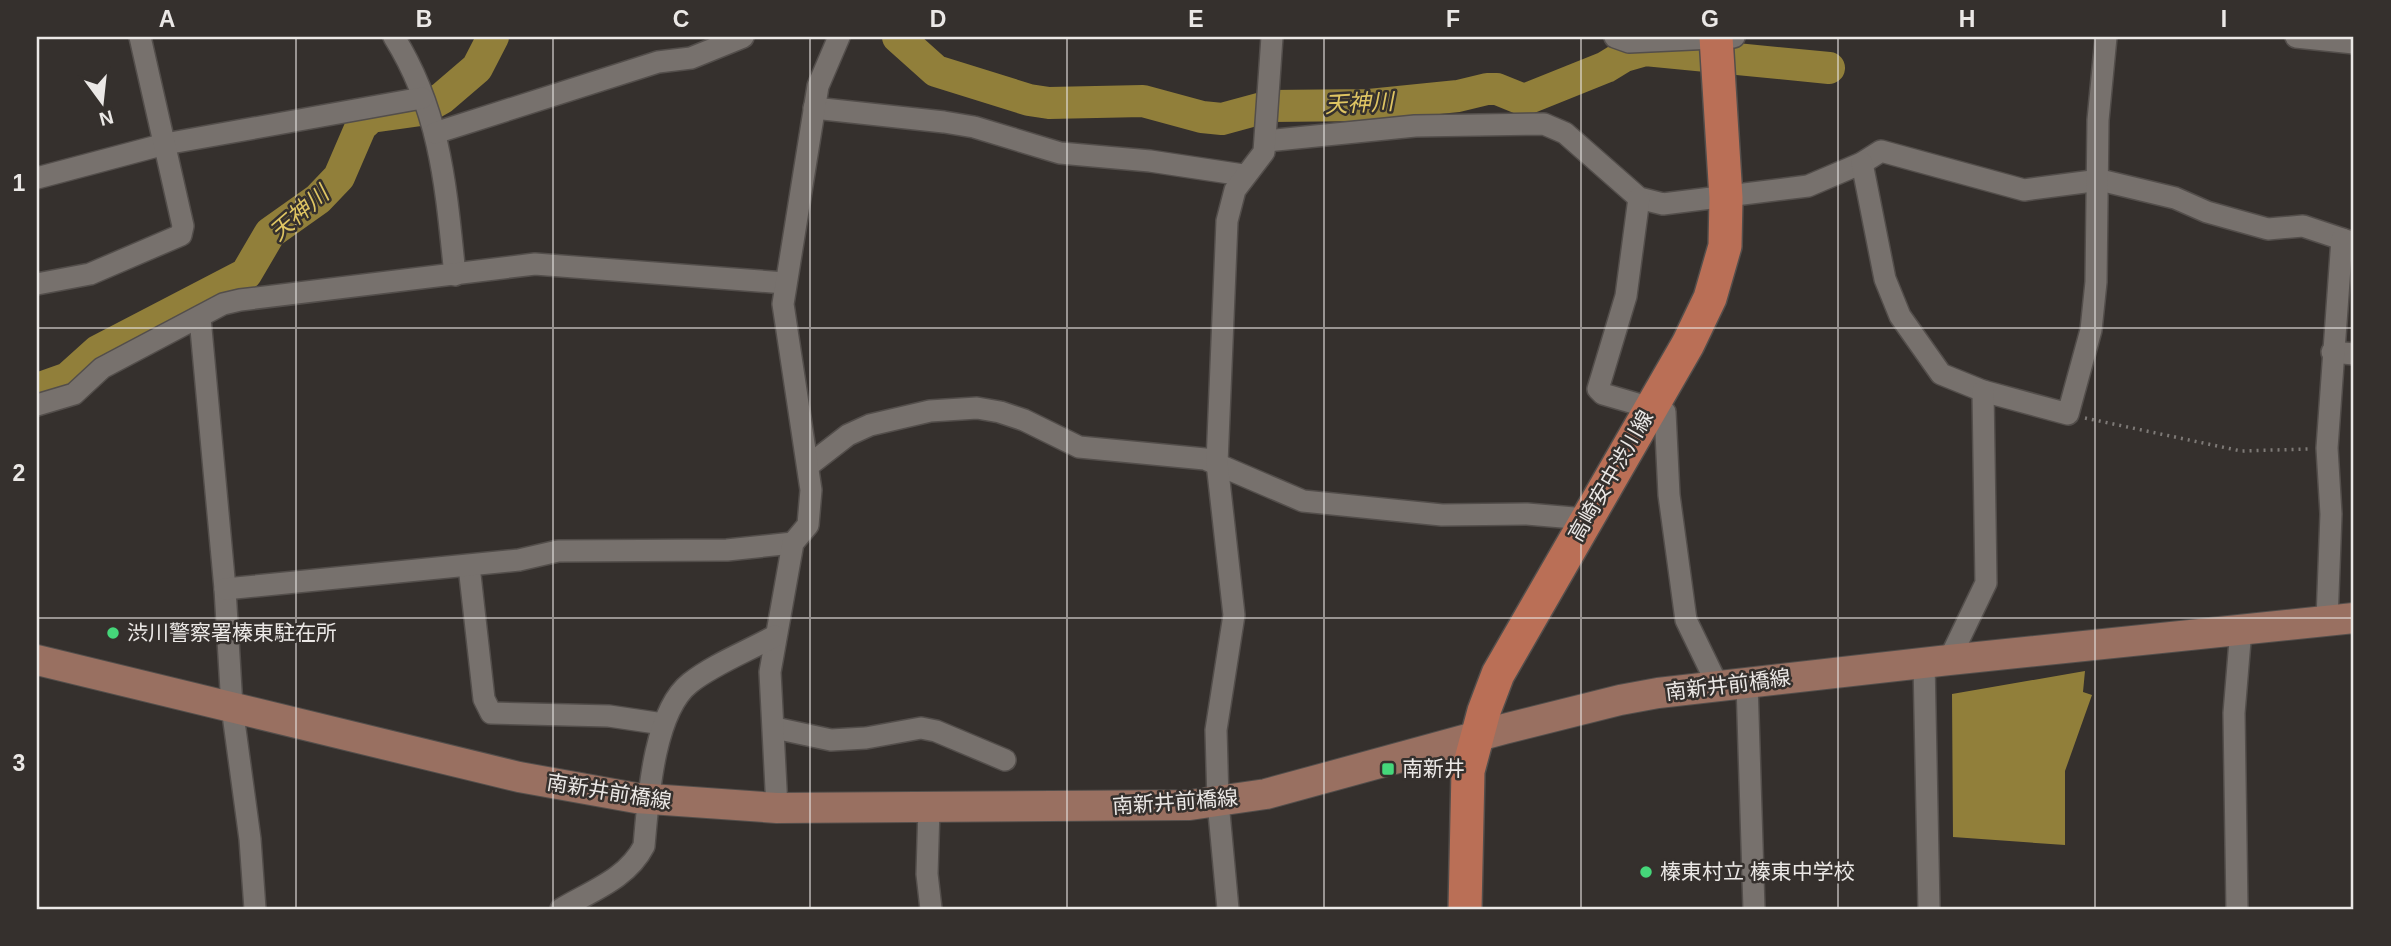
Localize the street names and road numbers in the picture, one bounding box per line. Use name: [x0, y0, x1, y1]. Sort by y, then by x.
street label: 高崎安中渋川線: [1564, 406, 1657, 545]
street label: 南新井前橋線: [1664, 665, 1792, 704]
street label: 南新井前橋線: [545, 770, 673, 813]
street label: 南新井前橋線: [1111, 786, 1239, 817]

